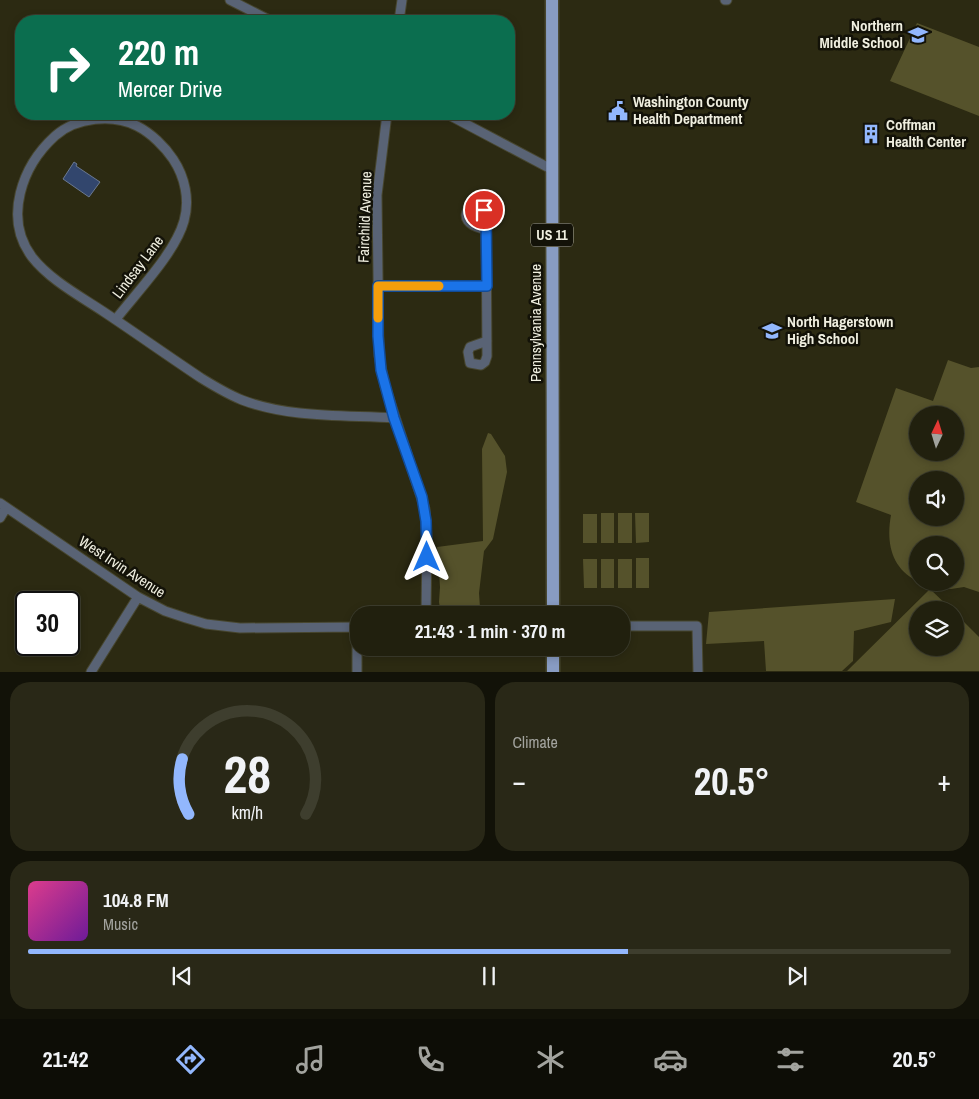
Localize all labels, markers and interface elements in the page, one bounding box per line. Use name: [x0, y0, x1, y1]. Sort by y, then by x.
place label: Northern Middle School: [820, 15, 903, 53]
school or university icon: Northern Middle School: [907, 24, 929, 46]
text: 220 m: [118, 29, 199, 76]
icon: right: [35, 35, 100, 100]
text: Mercer Drive: [118, 74, 222, 104]
place label: Washington County Health Department: [633, 91, 749, 129]
public building icon: Washington County Health Department: [607, 100, 629, 122]
place label: Coffman Health Center: [886, 114, 966, 152]
building icon: Coffman Health Center: [860, 123, 882, 145]
street label: Fairchild Avenue: [352, 171, 377, 263]
pin: [463, 189, 505, 231]
icon: arrive: [470, 196, 498, 224]
road number: US 11: [531, 224, 573, 246]
street label: Lindsay Lane: [107, 231, 168, 303]
street label: Pennsylvania Avenue: [525, 264, 546, 382]
place label: North Hagerstown High School: [787, 311, 894, 349]
school or university icon: North Hagerstown High School: [761, 320, 783, 342]
north arrow: [909, 406, 964, 461]
map controls: [909, 406, 964, 656]
button: sound: [909, 471, 964, 526]
position arrow: [400, 530, 452, 582]
street label: West Irvin Avenue: [75, 531, 170, 603]
button: search: [909, 536, 964, 591]
speed limit sign: 30: [15, 591, 80, 656]
button: layers: [909, 601, 964, 656]
text: 21:43 · 1 min · 370 m: [415, 618, 565, 644]
text: Climate: [513, 731, 558, 753]
text: 28: [224, 739, 271, 809]
text: 20.5°: [694, 756, 770, 807]
text: −: [513, 762, 526, 800]
text: +: [938, 762, 951, 800]
text: km/h: [231, 801, 263, 825]
text: 104.8 FM: [103, 887, 169, 913]
text: Music: [103, 913, 138, 935]
icon: previous: [168, 962, 196, 990]
icon: pause: [475, 962, 503, 990]
icon: next: [783, 962, 811, 990]
icon: directions: [173, 1042, 208, 1077]
icon: music: [293, 1042, 328, 1077]
icon: phone: [413, 1042, 448, 1077]
icon: climate: [533, 1042, 568, 1077]
icon: car: [653, 1042, 688, 1077]
icon: filters: [773, 1042, 808, 1077]
text: 21:42: [42, 1044, 89, 1074]
text: 20.5°: [893, 1044, 937, 1074]

